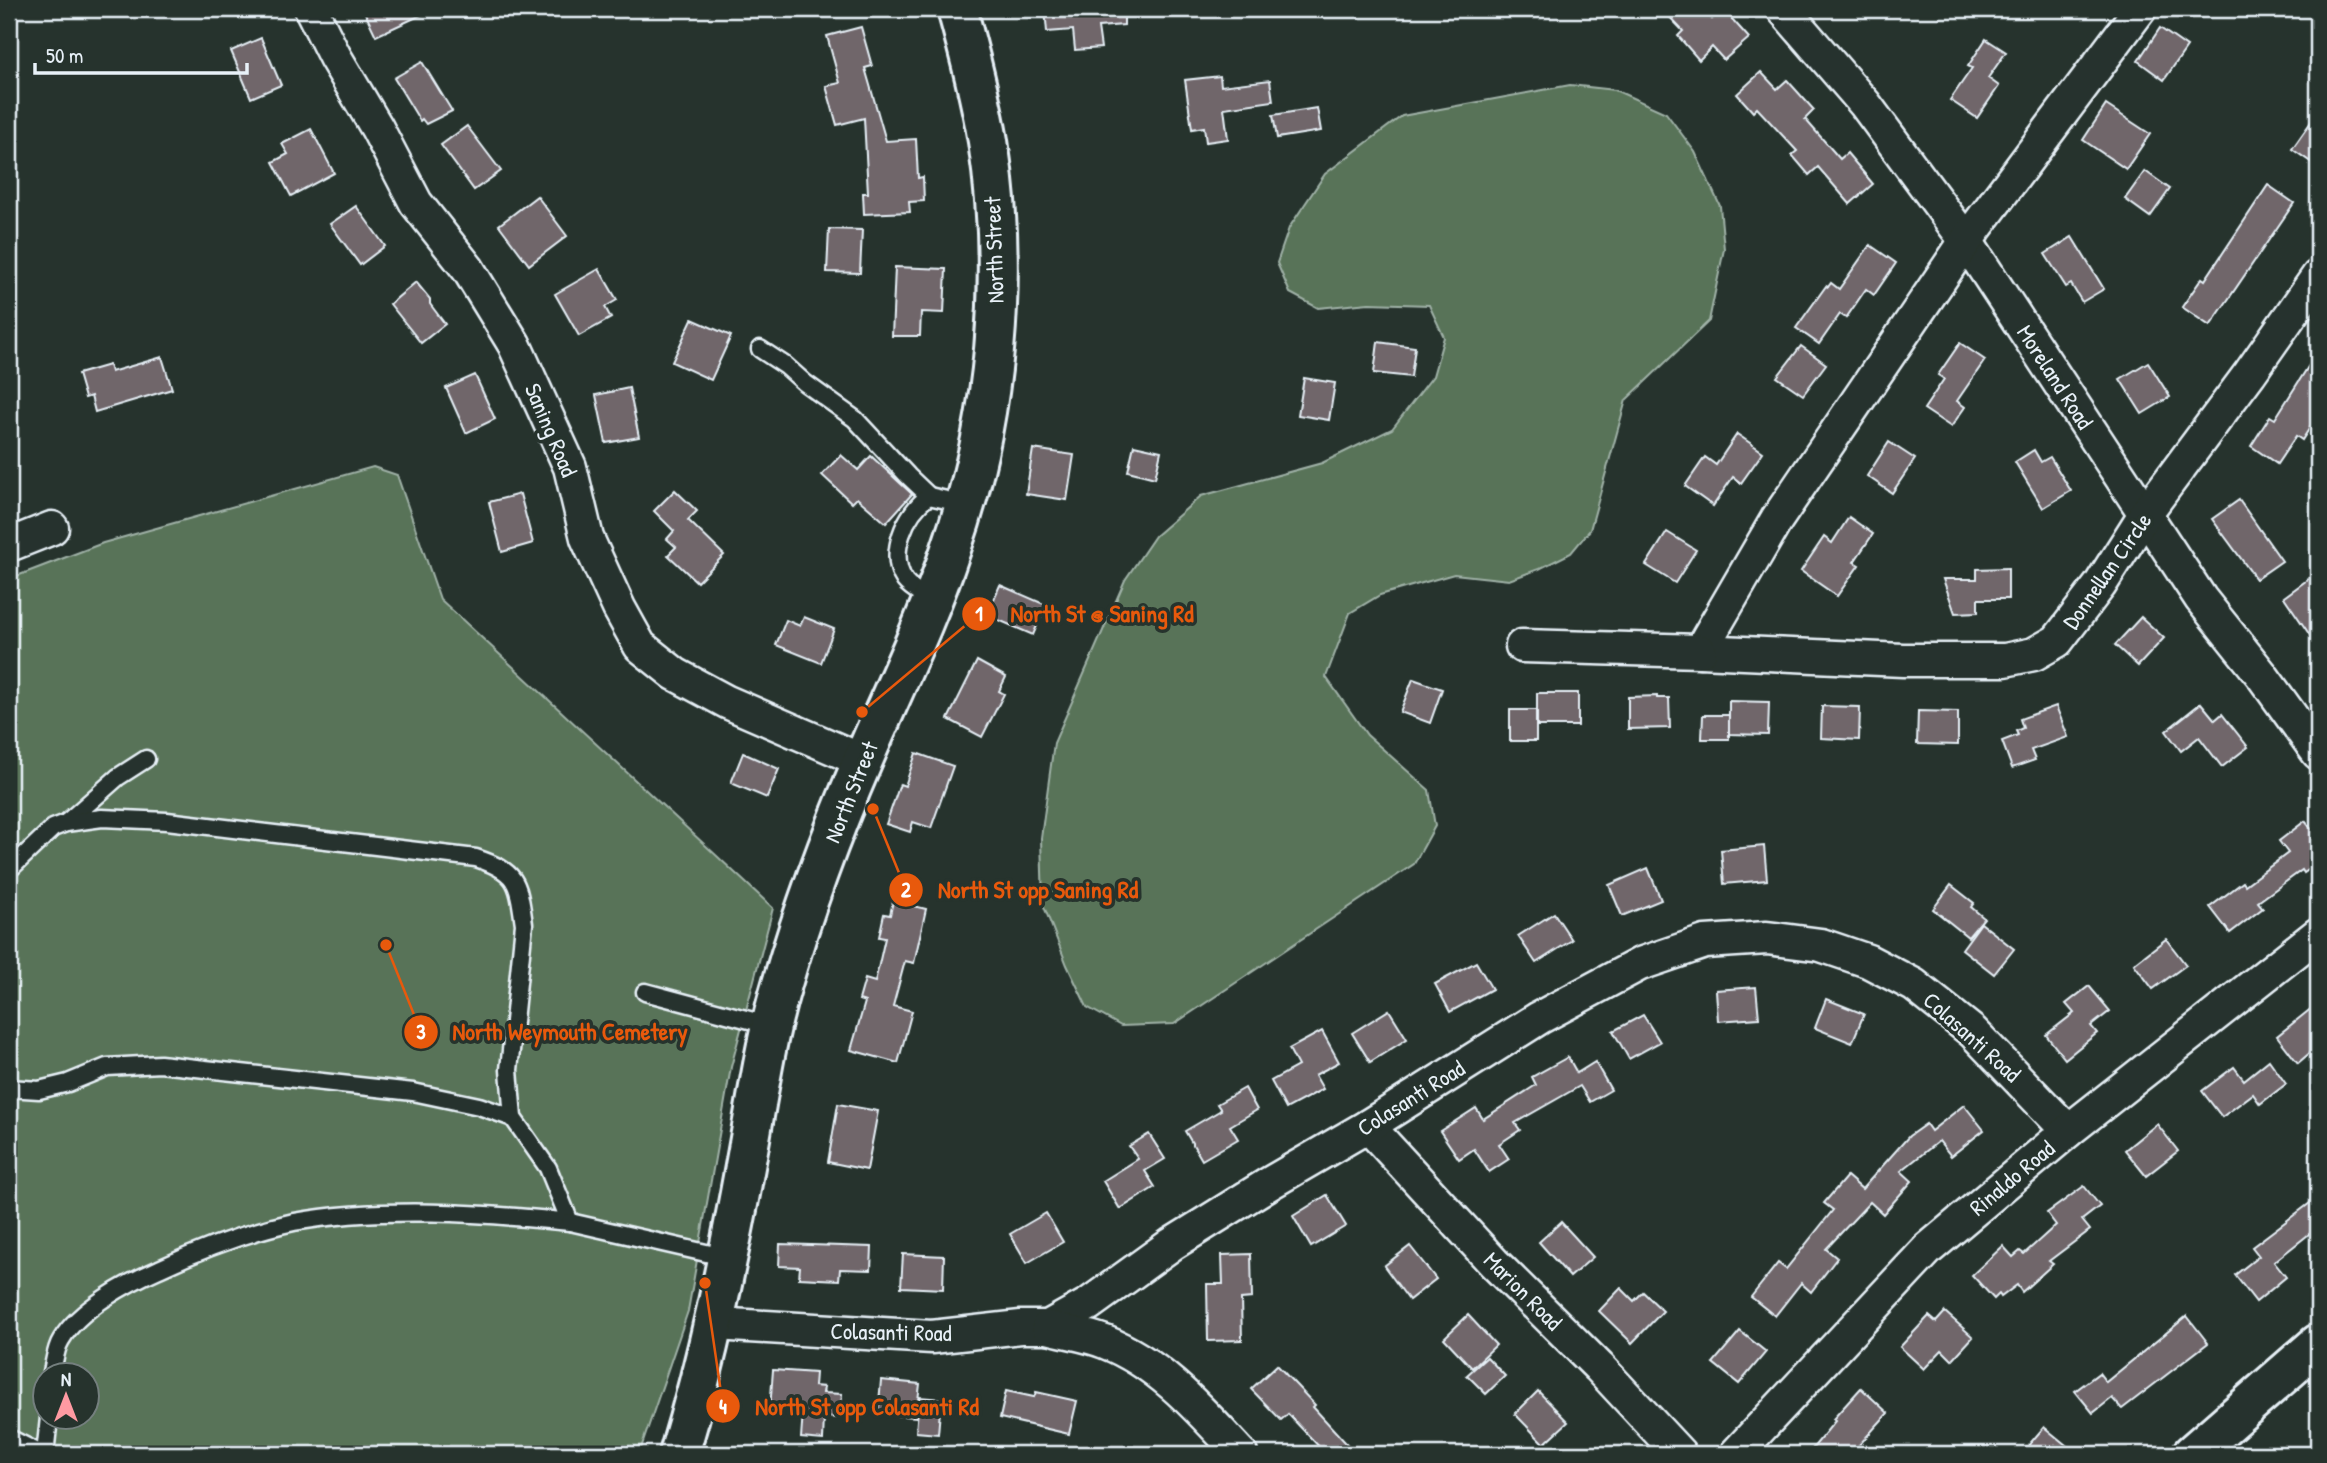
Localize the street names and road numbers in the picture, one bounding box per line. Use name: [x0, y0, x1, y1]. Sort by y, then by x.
street label: North Street: [976, 195, 1011, 304]
street label: Moreland Road: [2010, 319, 2101, 435]
street label: Saning Road: [518, 378, 585, 481]
street label: Donnellan Circle: [2055, 506, 2158, 635]
street label: North Street: [816, 736, 885, 847]
street label: Colasanti Road: [1917, 985, 2028, 1089]
street label: Colasanti Road: [1351, 1052, 1470, 1143]
street label: Rinaldo Road: [1963, 1133, 2061, 1222]
street label: Marion Road: [1477, 1245, 1569, 1337]
street label: Colasanti Road: [830, 1315, 952, 1348]

